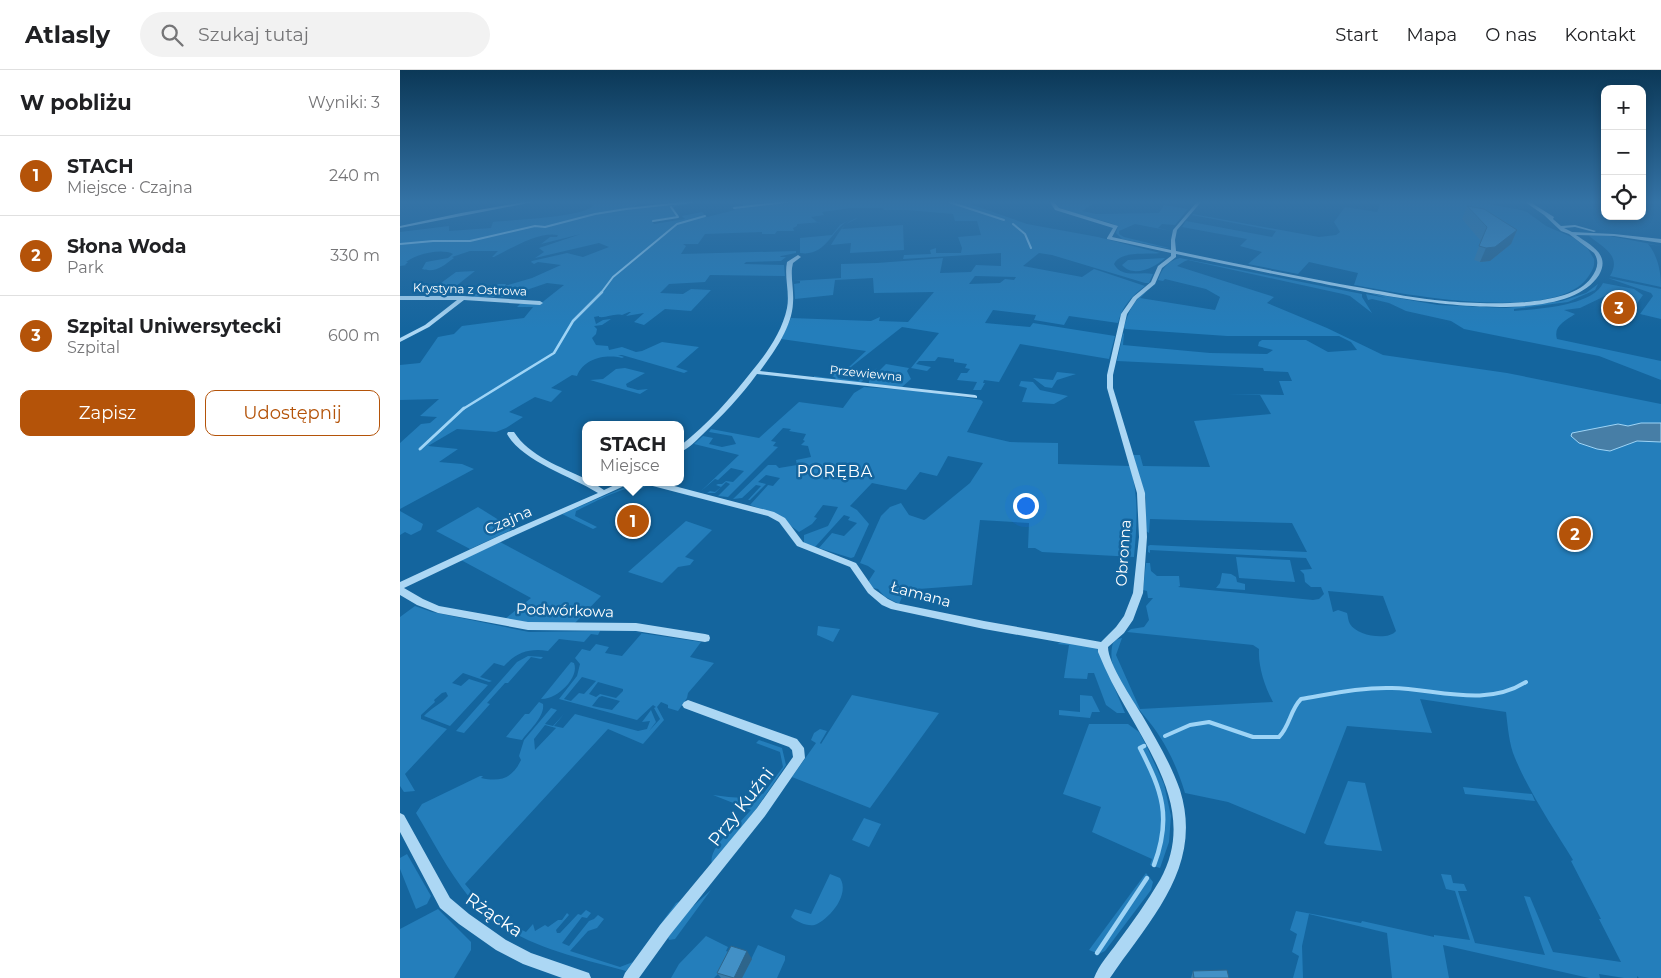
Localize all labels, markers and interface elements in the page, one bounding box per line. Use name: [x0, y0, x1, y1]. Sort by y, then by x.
search box: [140, 12, 490, 57]
text: Atlasly: [25, 20, 110, 49]
icon: search: [158, 21, 186, 49]
text: Szukaj tutaj: [198, 23, 309, 46]
text: Start: [1335, 24, 1379, 46]
text: Mapa: [1407, 24, 1457, 46]
text: O nas: [1485, 24, 1537, 46]
text: Kontakt: [1565, 24, 1636, 46]
map controls: [1601, 85, 1646, 220]
button: +: [1601, 85, 1646, 130]
text: W pobliżu: [20, 90, 132, 115]
text: Wyniki: 3: [308, 93, 380, 112]
button: −: [1601, 130, 1646, 175]
text: STACH: [67, 155, 133, 178]
text: 1: [33, 166, 39, 185]
text: 240 m: [329, 166, 380, 185]
button: locate: [1601, 175, 1646, 220]
text: Miejsce · Czajna: [67, 178, 193, 197]
text: Słona Woda: [67, 235, 186, 258]
text: 2: [31, 246, 41, 265]
text: 330 m: [330, 246, 380, 265]
text: Park: [67, 258, 104, 277]
street label: Krystyna z Ostrowa: [413, 280, 527, 298]
pin: 3: [1603, 289, 1635, 327]
text: Szpital Uniwersytecki: [67, 315, 281, 338]
text: 3: [31, 326, 41, 345]
text: 600 m: [328, 326, 380, 345]
text: Szpital: [67, 338, 120, 357]
street label: Przewiewna: [829, 362, 903, 384]
button: Zapisz: [20, 390, 195, 436]
button: Udostępnij: [205, 390, 380, 436]
popup: [582, 421, 684, 486]
text: STACH: [600, 433, 666, 456]
text: Miejsce: [600, 456, 660, 475]
district label: PORĘBA: [797, 462, 873, 481]
your location: [1013, 493, 1039, 519]
street label: Czajna: [481, 501, 535, 539]
pin: 1: [617, 502, 649, 540]
pin: 2: [1559, 515, 1591, 553]
street label: Obronna: [1111, 519, 1135, 587]
street label: Łamana: [889, 577, 953, 611]
street label: Podwórkowa: [516, 599, 614, 621]
street label: Przy Kuźni: [703, 763, 779, 851]
street label: Rżącka: [461, 888, 527, 942]

